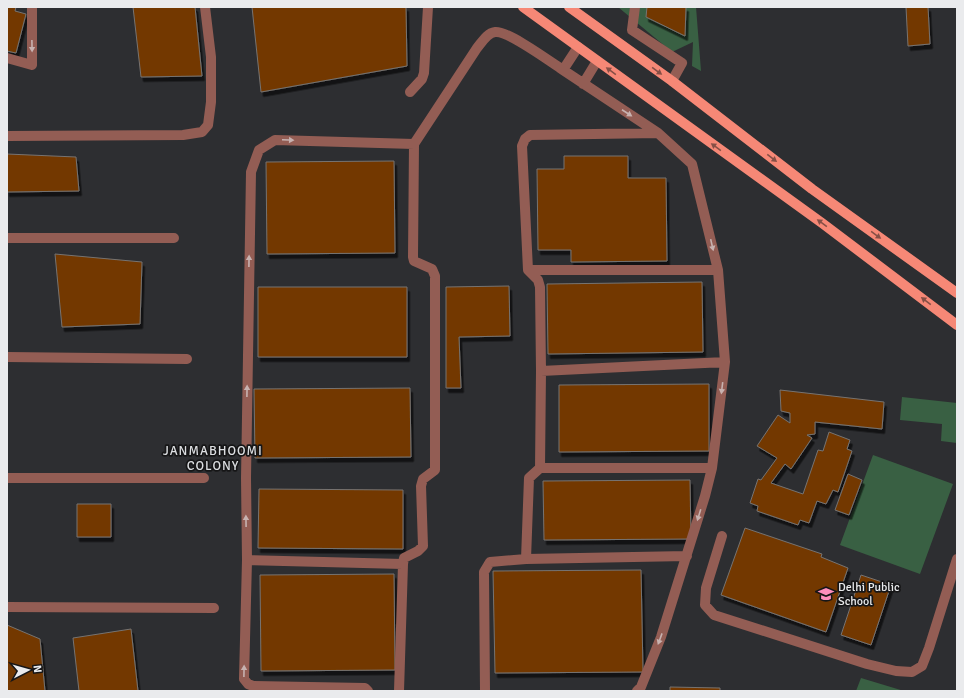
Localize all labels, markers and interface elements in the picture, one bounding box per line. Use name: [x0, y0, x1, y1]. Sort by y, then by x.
one-way arrow: [29, 40, 35, 53]
one-way arrow: [606, 67, 616, 75]
one-way arrow: [652, 67, 663, 75]
one-way arrow: [622, 109, 632, 117]
one-way arrow: [282, 137, 294, 144]
one-way arrow: [711, 143, 722, 151]
one-way arrow: [766, 154, 777, 162]
one-way arrow: [816, 219, 827, 227]
one-way arrow: [871, 231, 882, 239]
one-way arrow: [709, 239, 715, 251]
one-way arrow: [246, 255, 253, 267]
one-way arrow: [920, 297, 931, 305]
one-way arrow: [719, 382, 725, 394]
one-way arrow: [244, 384, 250, 397]
district label: JANMABHOOMI COLONY: [163, 443, 263, 474]
one-way arrow: [696, 510, 702, 522]
one-way arrow: [243, 514, 249, 527]
place label: Delhi Public School: [838, 580, 900, 609]
school or university icon: Delhi Public School: [817, 585, 835, 603]
one-way arrow: [656, 634, 662, 646]
north arrow: [8, 650, 48, 690]
text: N: [31, 665, 44, 673]
one-way arrow: [241, 665, 248, 677]

